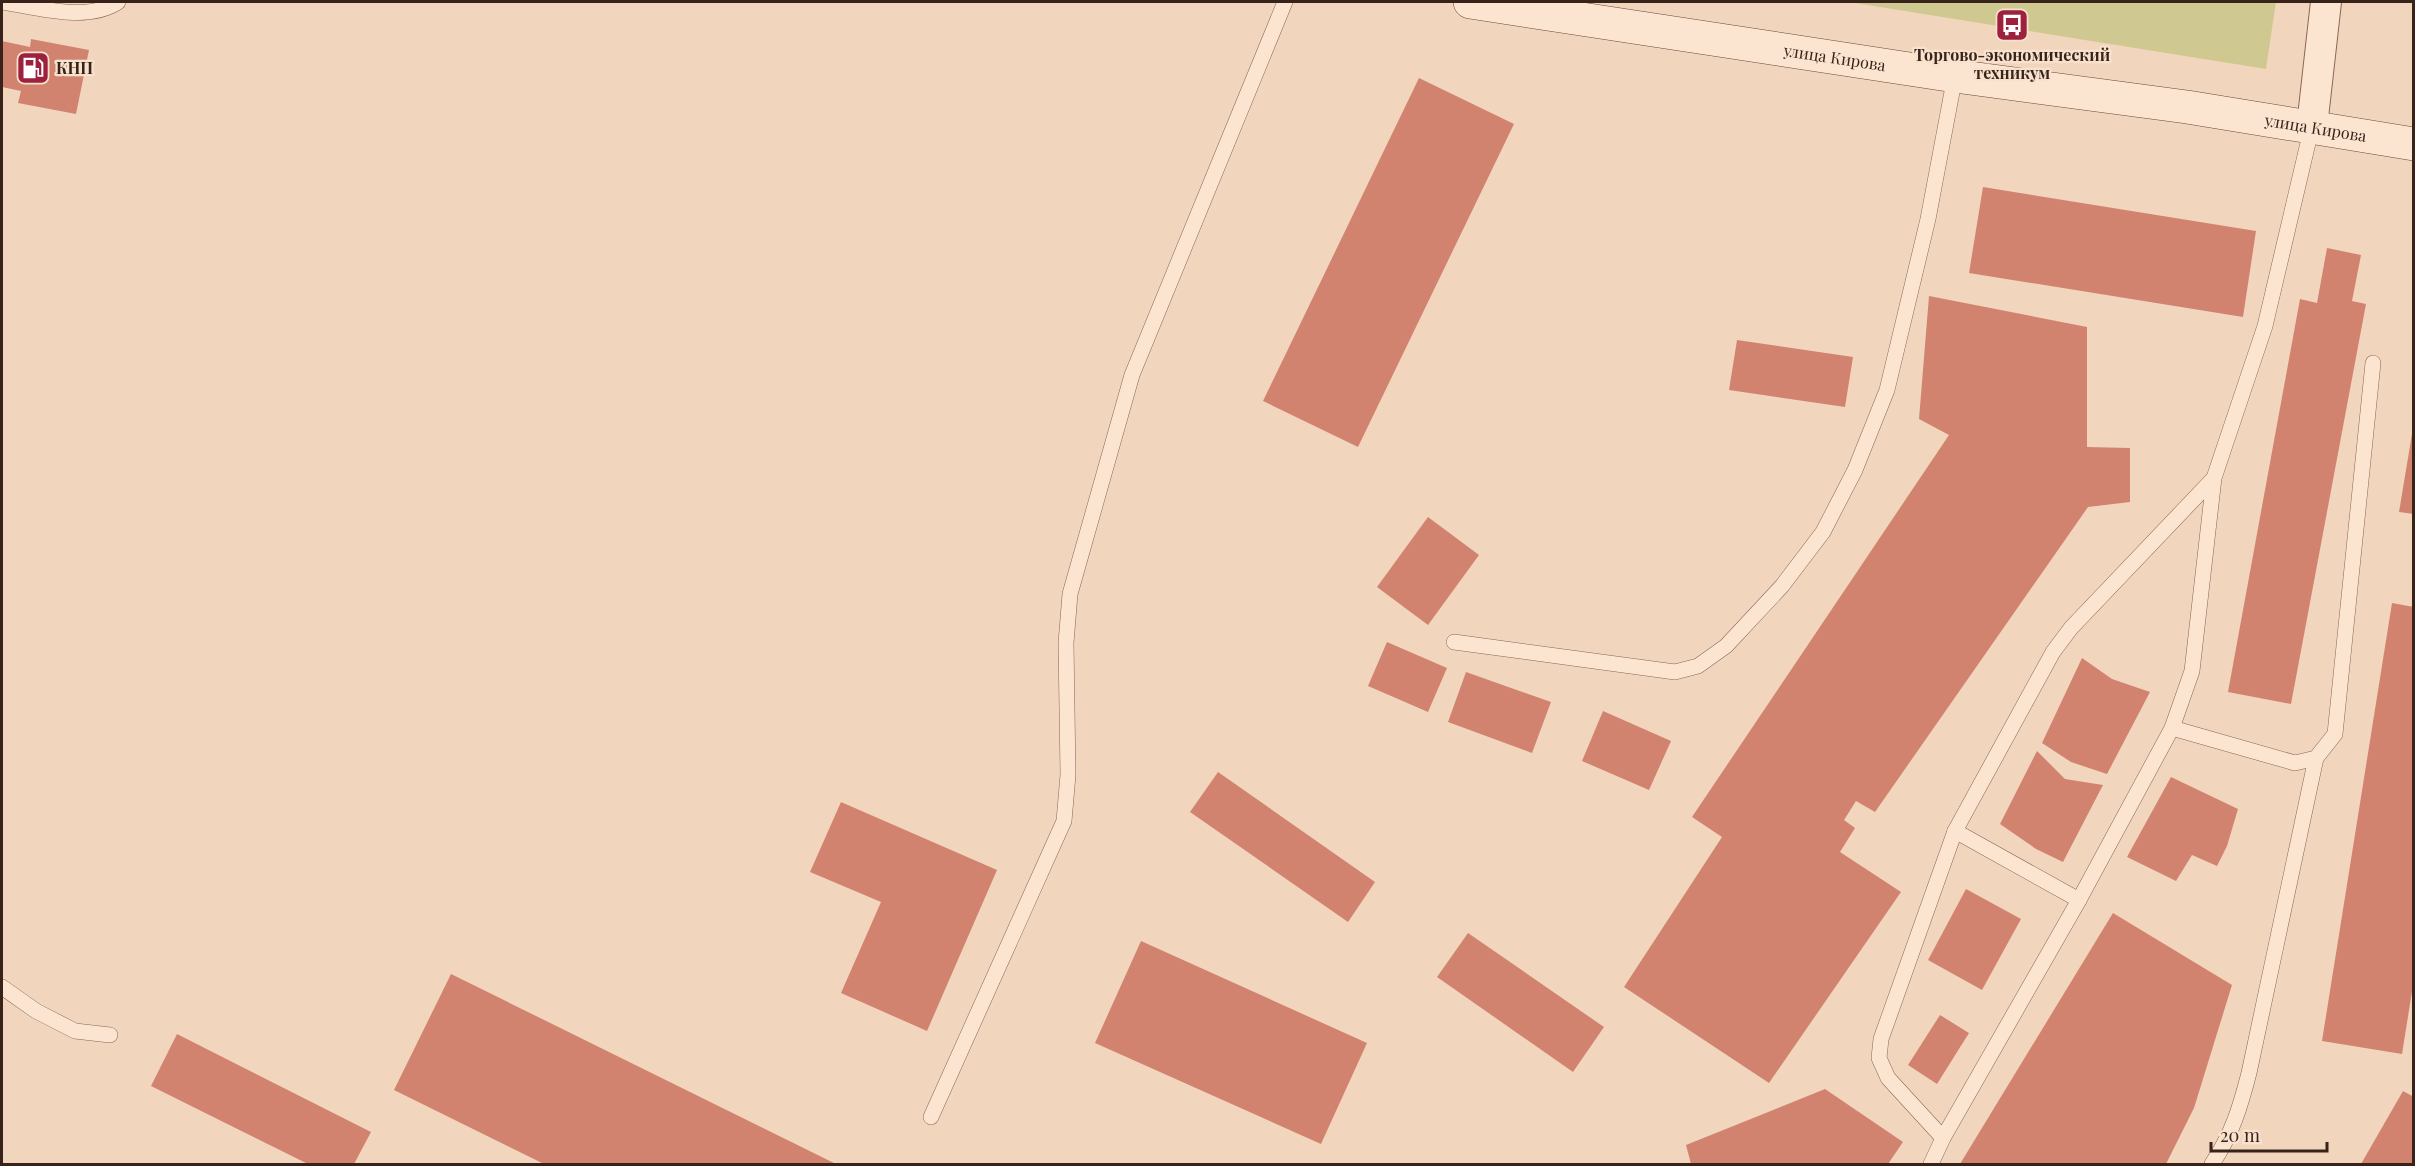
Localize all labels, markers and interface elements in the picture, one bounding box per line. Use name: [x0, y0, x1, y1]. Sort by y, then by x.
bus stop icon: Торгово-экономический техникум: [1994, 7, 2030, 43]
street label: улица Кирова: [1781, 39, 1887, 75]
place label: Торгово-экономический техникум: [1914, 44, 2111, 83]
fuel station icon: КНП: [15, 50, 51, 86]
place label: КНП: [56, 57, 93, 78]
street label: улица Кирова: [2262, 109, 2368, 146]
scale bar: [2211, 1115, 2326, 1153]
text: 20 m: [2220, 1123, 2260, 1147]

